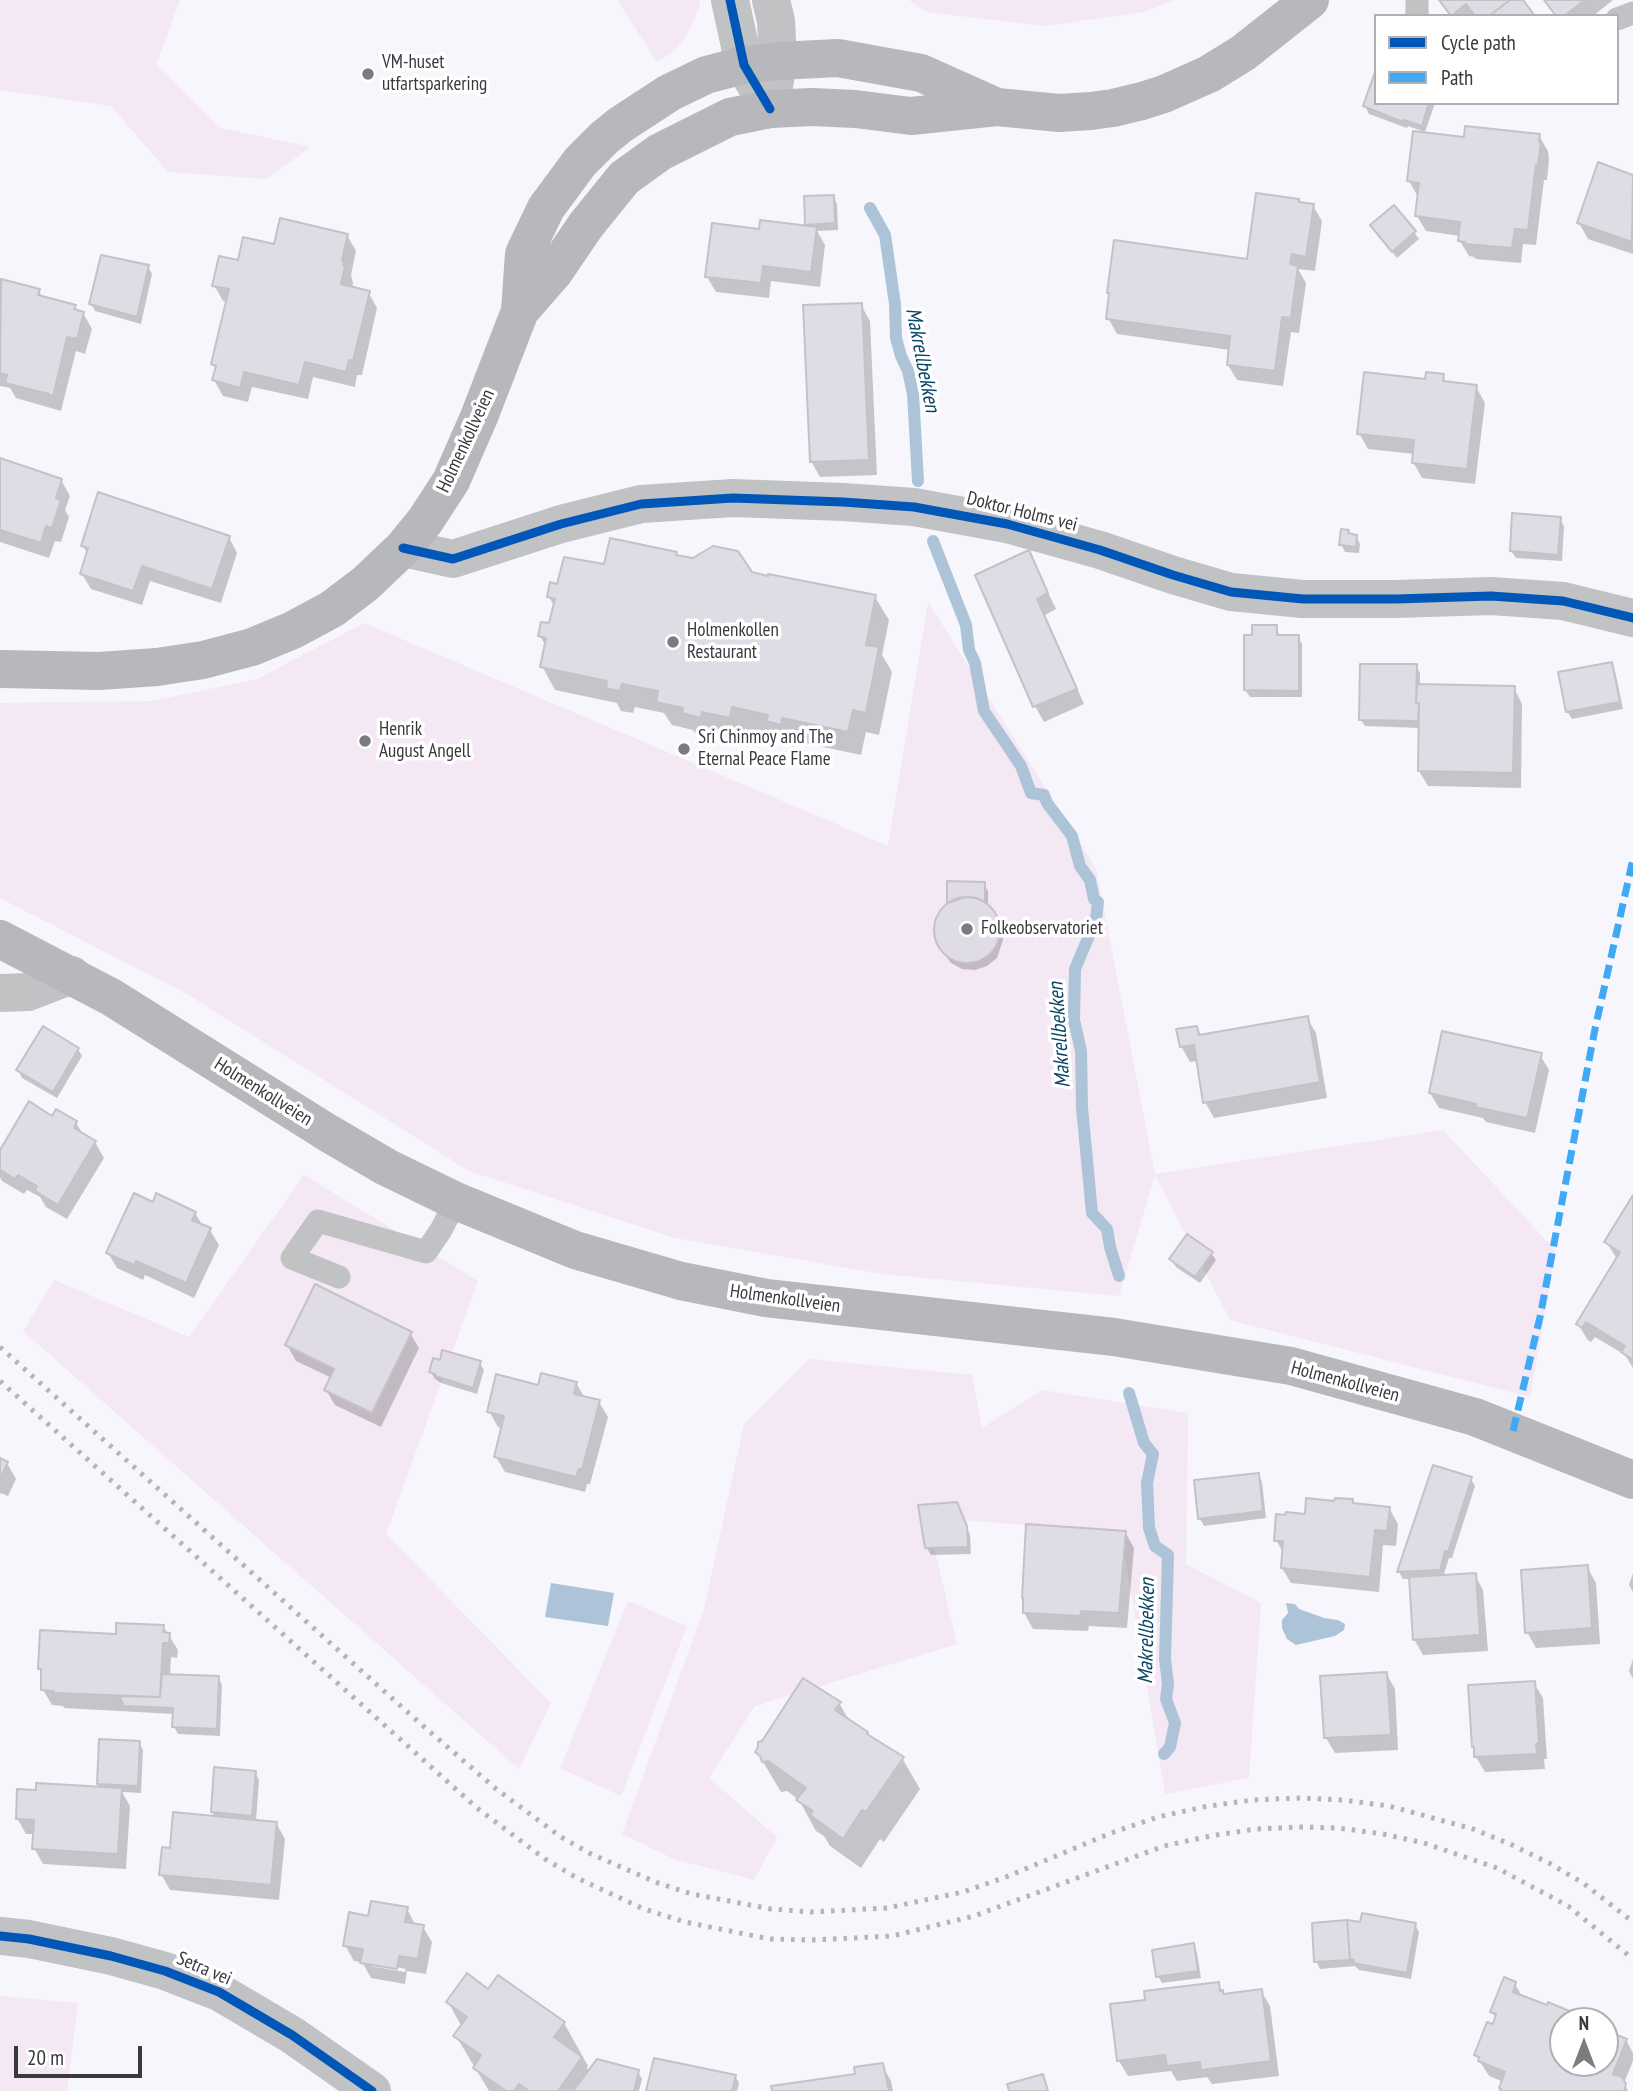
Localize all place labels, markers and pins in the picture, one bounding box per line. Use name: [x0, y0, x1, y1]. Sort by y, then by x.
place label: VM-huset utfartsparkering: [382, 52, 487, 96]
marker: VM-huset utfartsparkering: [360, 66, 376, 82]
place label: Holmenkollen Restaurant: [687, 620, 779, 664]
marker: Holmenkollen Restaurant: [665, 634, 681, 650]
place label: Henrik August Angell: [379, 719, 471, 763]
place label: Sri Chinmoy and The Eternal Peace Flame: [698, 727, 833, 771]
marker: Henrik August Angell: [357, 733, 373, 749]
marker: Sri Chinmoy and The Eternal Peace Flame: [676, 741, 692, 757]
place label: Folkeobservatoriet: [981, 918, 1103, 940]
marker: Folkeobservatoriet: [959, 921, 975, 937]

